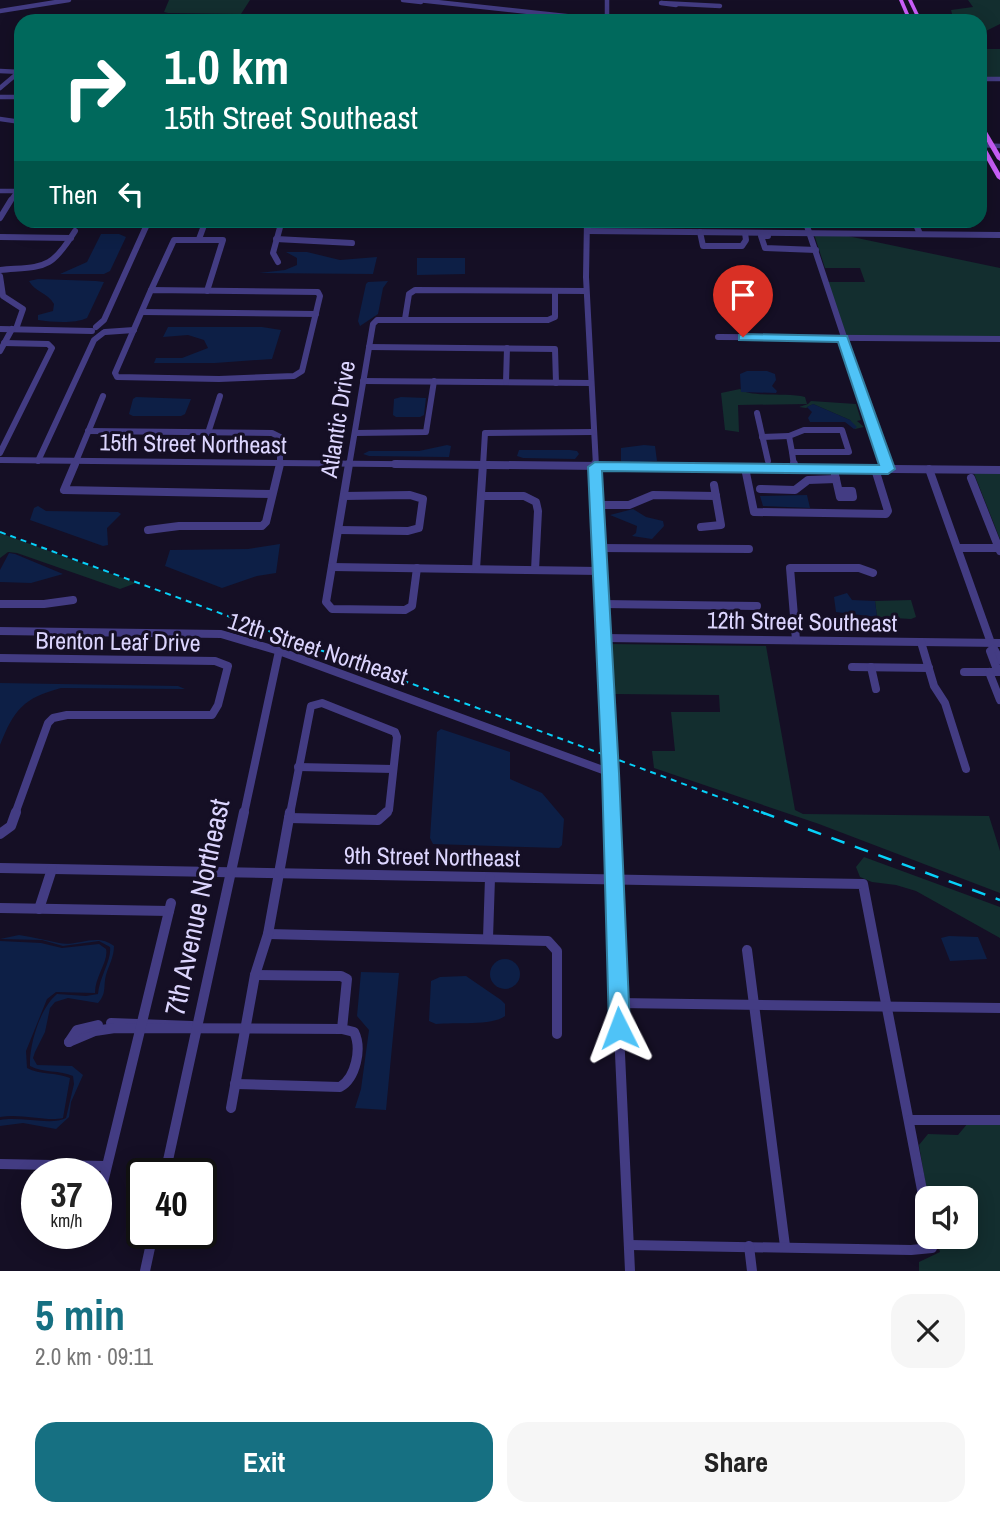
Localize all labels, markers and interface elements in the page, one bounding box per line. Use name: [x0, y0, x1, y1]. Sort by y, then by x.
text: 1.0 km: [164, 33, 289, 99]
icon: right: [49, 42, 140, 133]
text: 15th Street Southeast: [164, 96, 418, 139]
icon: left: [112, 175, 150, 213]
text: Then: [49, 177, 98, 212]
pin: [713, 265, 773, 337]
icon: arrive: [724, 276, 762, 314]
street label: Atlantic Drive: [312, 358, 362, 481]
street label: 15th Street Northeast: [99, 425, 287, 461]
street label: 12th Street Southeast: [707, 603, 898, 639]
street label: 12th Street Northeast: [224, 604, 412, 692]
street label: Brenton Leaf Drive: [35, 624, 201, 658]
street label: 7th Avenue Northeast: [155, 795, 239, 1019]
street label: 9th Street Northeast: [344, 838, 521, 874]
position arrow: [582, 991, 656, 1065]
speed limit sign: 40: [126, 1158, 217, 1249]
text: 37: [51, 1171, 82, 1218]
map controls: [915, 1186, 978, 1249]
button: sound: [915, 1186, 978, 1249]
text: km/h: [51, 1208, 83, 1233]
text: 5 min: [35, 1287, 125, 1343]
button: close: [891, 1294, 965, 1368]
text: 2.0 km · 09:11: [35, 1341, 153, 1372]
button: Exit: [35, 1422, 493, 1502]
button: Share: [507, 1422, 965, 1502]

